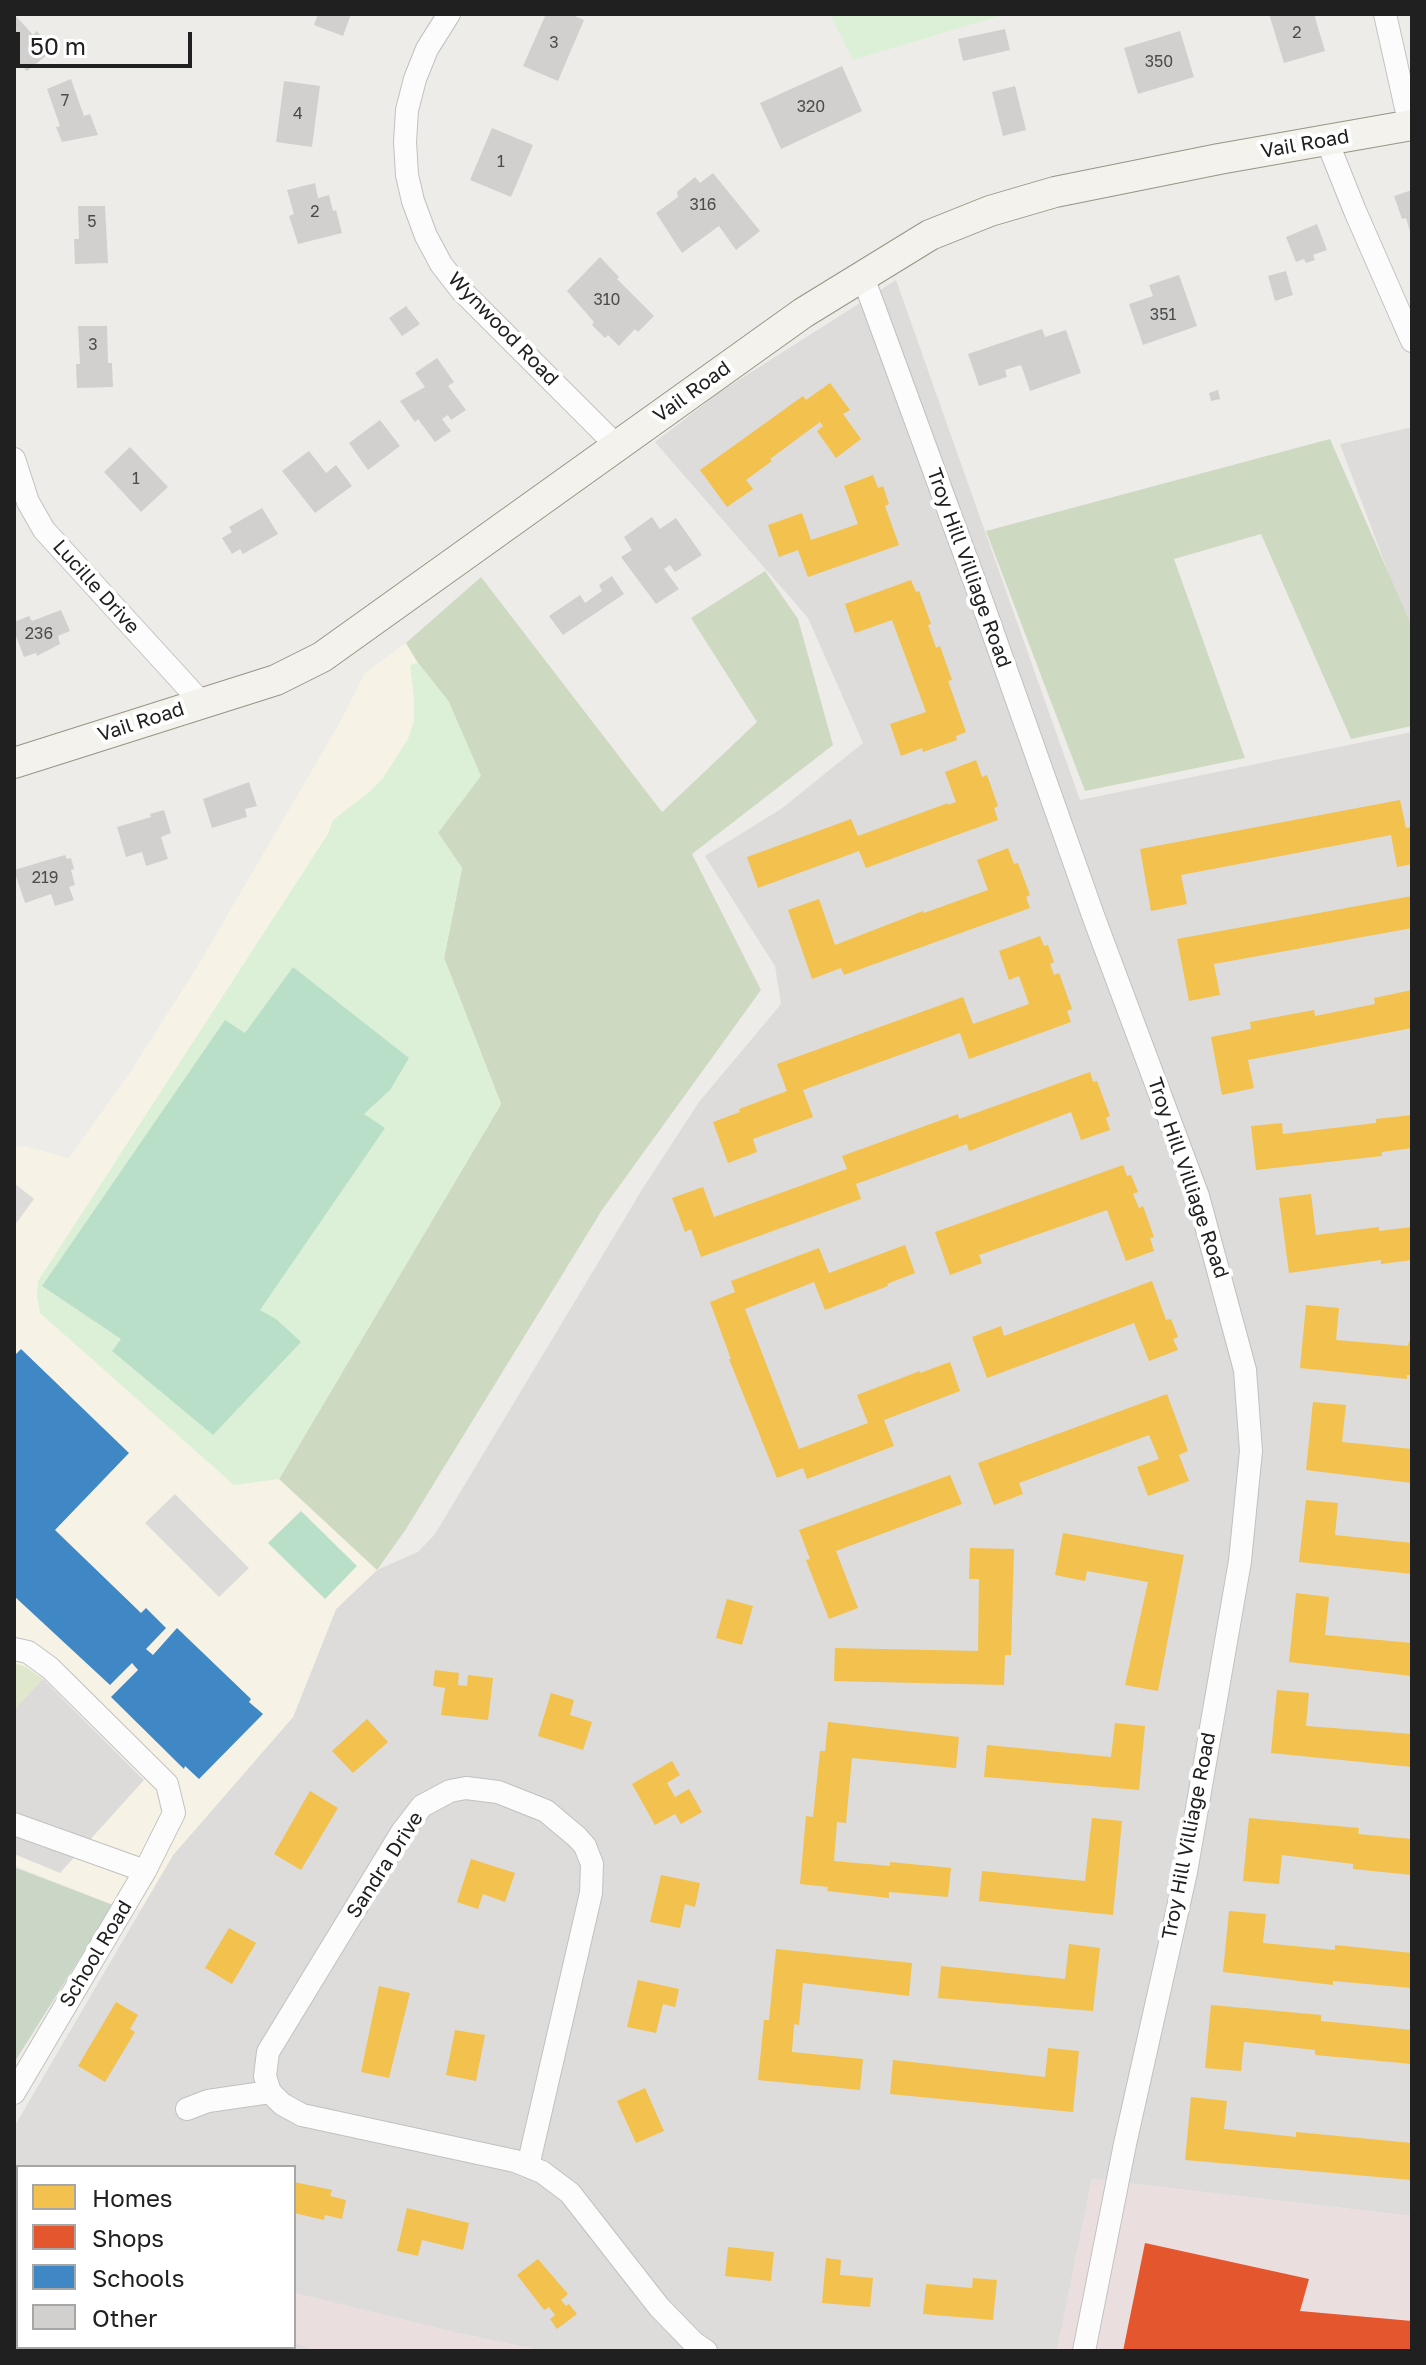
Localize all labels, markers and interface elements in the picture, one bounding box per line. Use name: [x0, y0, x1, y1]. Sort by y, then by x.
scale bar: [20, 16, 196, 66]
house number: 2: [1292, 23, 1302, 43]
text: 50 m: [30, 31, 86, 60]
house number: 3: [549, 33, 559, 53]
house number: 350: [1145, 52, 1173, 72]
house number: 7: [61, 91, 69, 111]
house number: 320: [797, 97, 825, 117]
house number: 4: [293, 104, 303, 124]
street label: Vail Road: [1259, 124, 1351, 164]
house number: 1: [497, 152, 505, 172]
house number: 316: [690, 195, 716, 215]
house number: 2: [310, 202, 320, 222]
house number: 5: [87, 212, 97, 232]
street label: Wynwood Road: [443, 267, 563, 391]
house number: 310: [593, 290, 621, 310]
house number: 351: [1150, 305, 1176, 325]
house number: 3: [88, 335, 98, 355]
street label: Vail Road: [649, 356, 735, 428]
street label: Troy Hill Villiage Road: [922, 465, 1016, 671]
house number: 1: [132, 469, 140, 489]
street label: Lucille Drive: [48, 535, 144, 639]
house number: 236: [25, 624, 53, 644]
street label: Vail Road: [95, 697, 187, 747]
house number: 219: [32, 868, 58, 888]
street label: Troy Hill Villiage Road: [1142, 1075, 1234, 1281]
street label: Troy Hill Villiage Road: [1157, 1730, 1221, 1942]
street label: Sandra Drive: [342, 1807, 428, 1923]
street label: School Road: [55, 1896, 137, 2012]
legend: [16, 2165, 296, 2349]
text: Homes: [92, 2183, 173, 2212]
text: Shops: [92, 2223, 164, 2252]
text: Schools: [92, 2263, 184, 2292]
text: Other: [92, 2303, 157, 2332]

